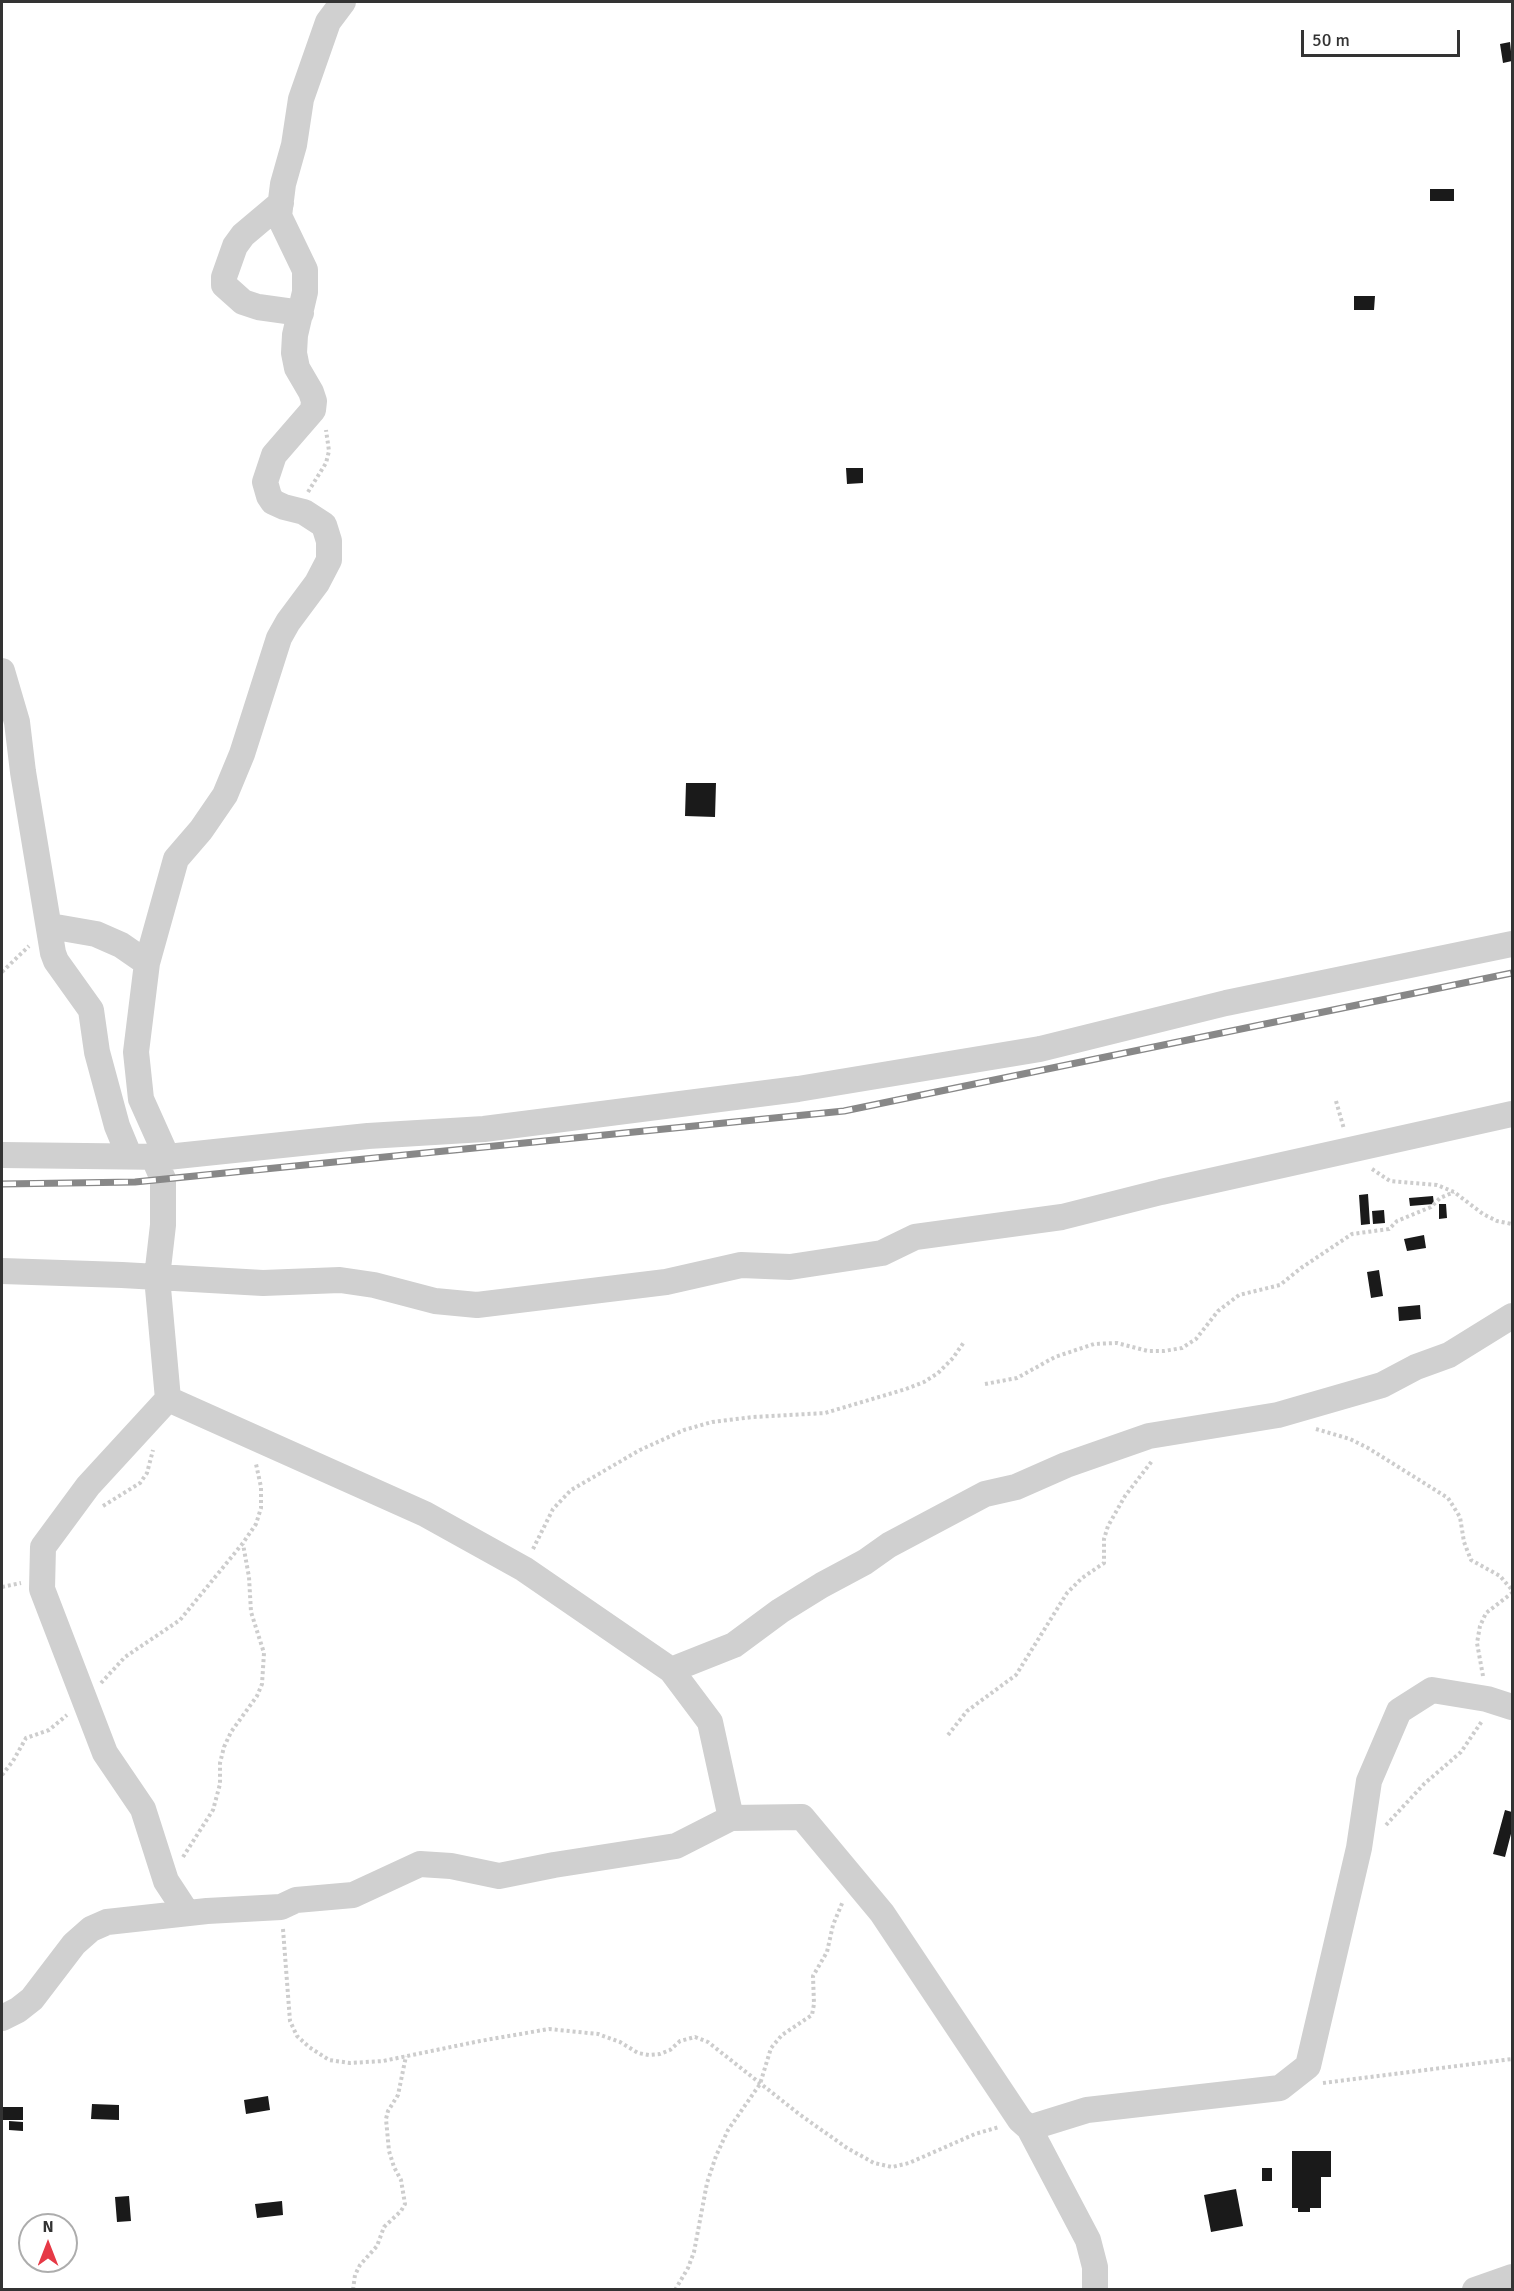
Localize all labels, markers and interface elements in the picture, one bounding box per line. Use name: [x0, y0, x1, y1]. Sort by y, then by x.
scale bar: [1304, 18, 1463, 56]
text: 50 m: [1312, 29, 1350, 51]
north arrow: [18, 2213, 78, 2273]
text: N: [42, 2217, 54, 2237]

